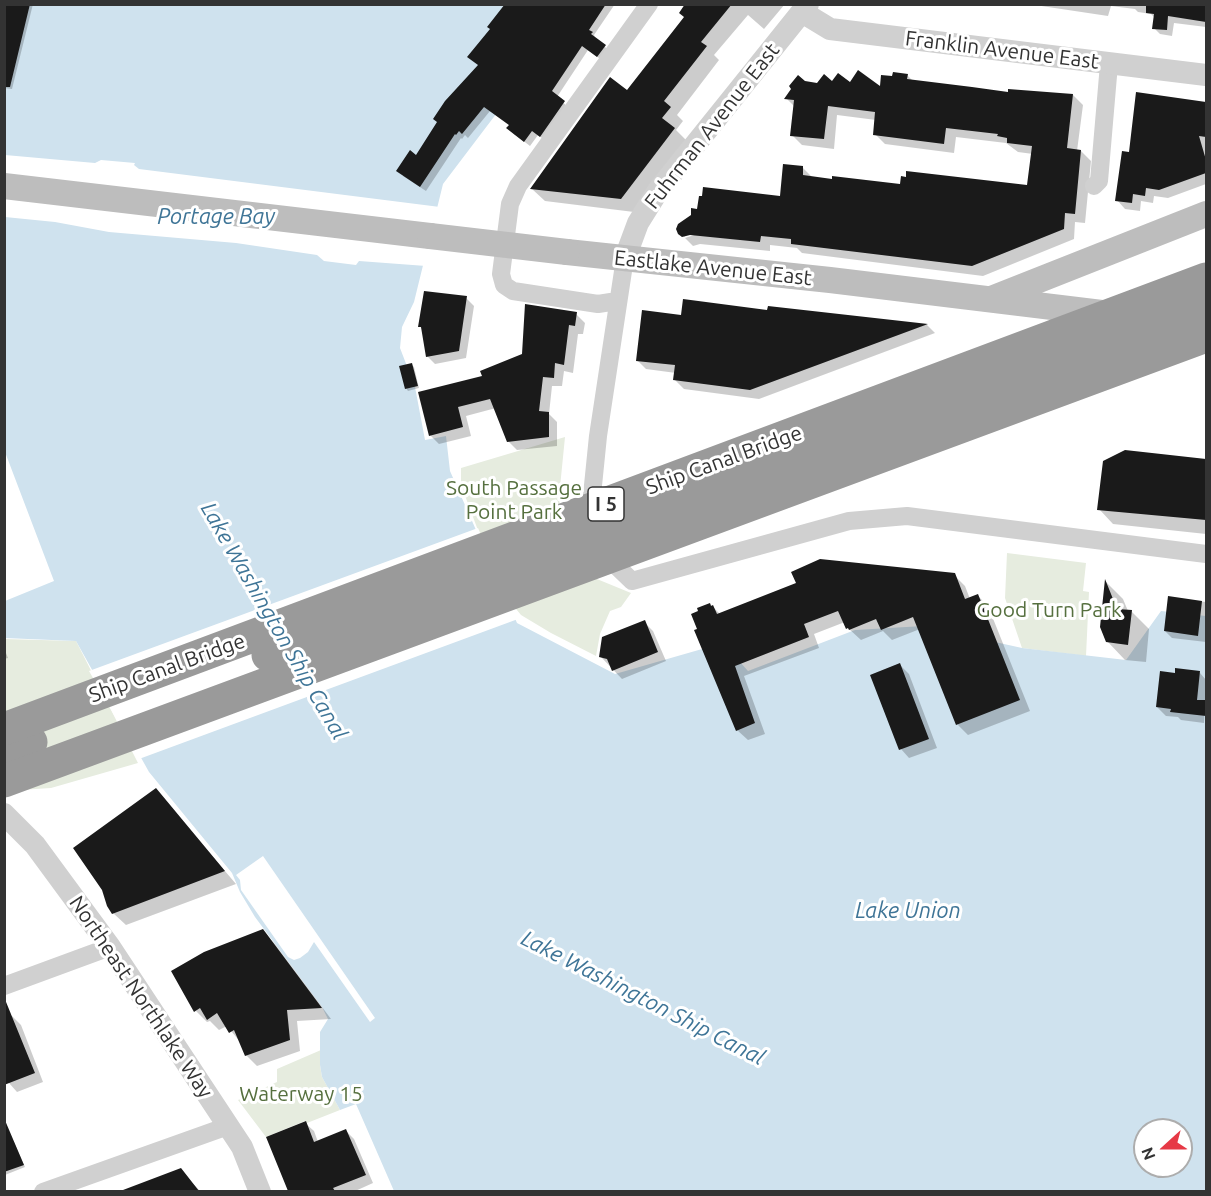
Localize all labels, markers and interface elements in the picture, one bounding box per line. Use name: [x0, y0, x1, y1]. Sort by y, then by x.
street label: Franklin Avenue East: [904, 26, 1100, 74]
street label: Fuhrman Avenue East: [639, 38, 785, 214]
water label: Portage Bay: [157, 204, 275, 230]
street label: Eastlake Avenue East: [613, 245, 813, 291]
street label: Ship Canal Bridge: [642, 420, 806, 500]
park label: South Passage Point Park: [446, 475, 582, 525]
road number: I 5: [588, 487, 624, 521]
water label: Lake Washington Ship Canal: [195, 497, 353, 745]
park label: Good Turn Park: [976, 597, 1122, 623]
street label: Ship Canal Bridge: [85, 628, 249, 708]
street label: Northeast Northlake Way: [64, 891, 218, 1103]
water label: Lake Union: [855, 898, 961, 924]
water label: Lake Washington Ship Canal: [517, 925, 769, 1071]
park label: Waterway 15: [239, 1081, 363, 1107]
north arrow: [1133, 1118, 1193, 1178]
text: N: [1138, 1145, 1159, 1163]

